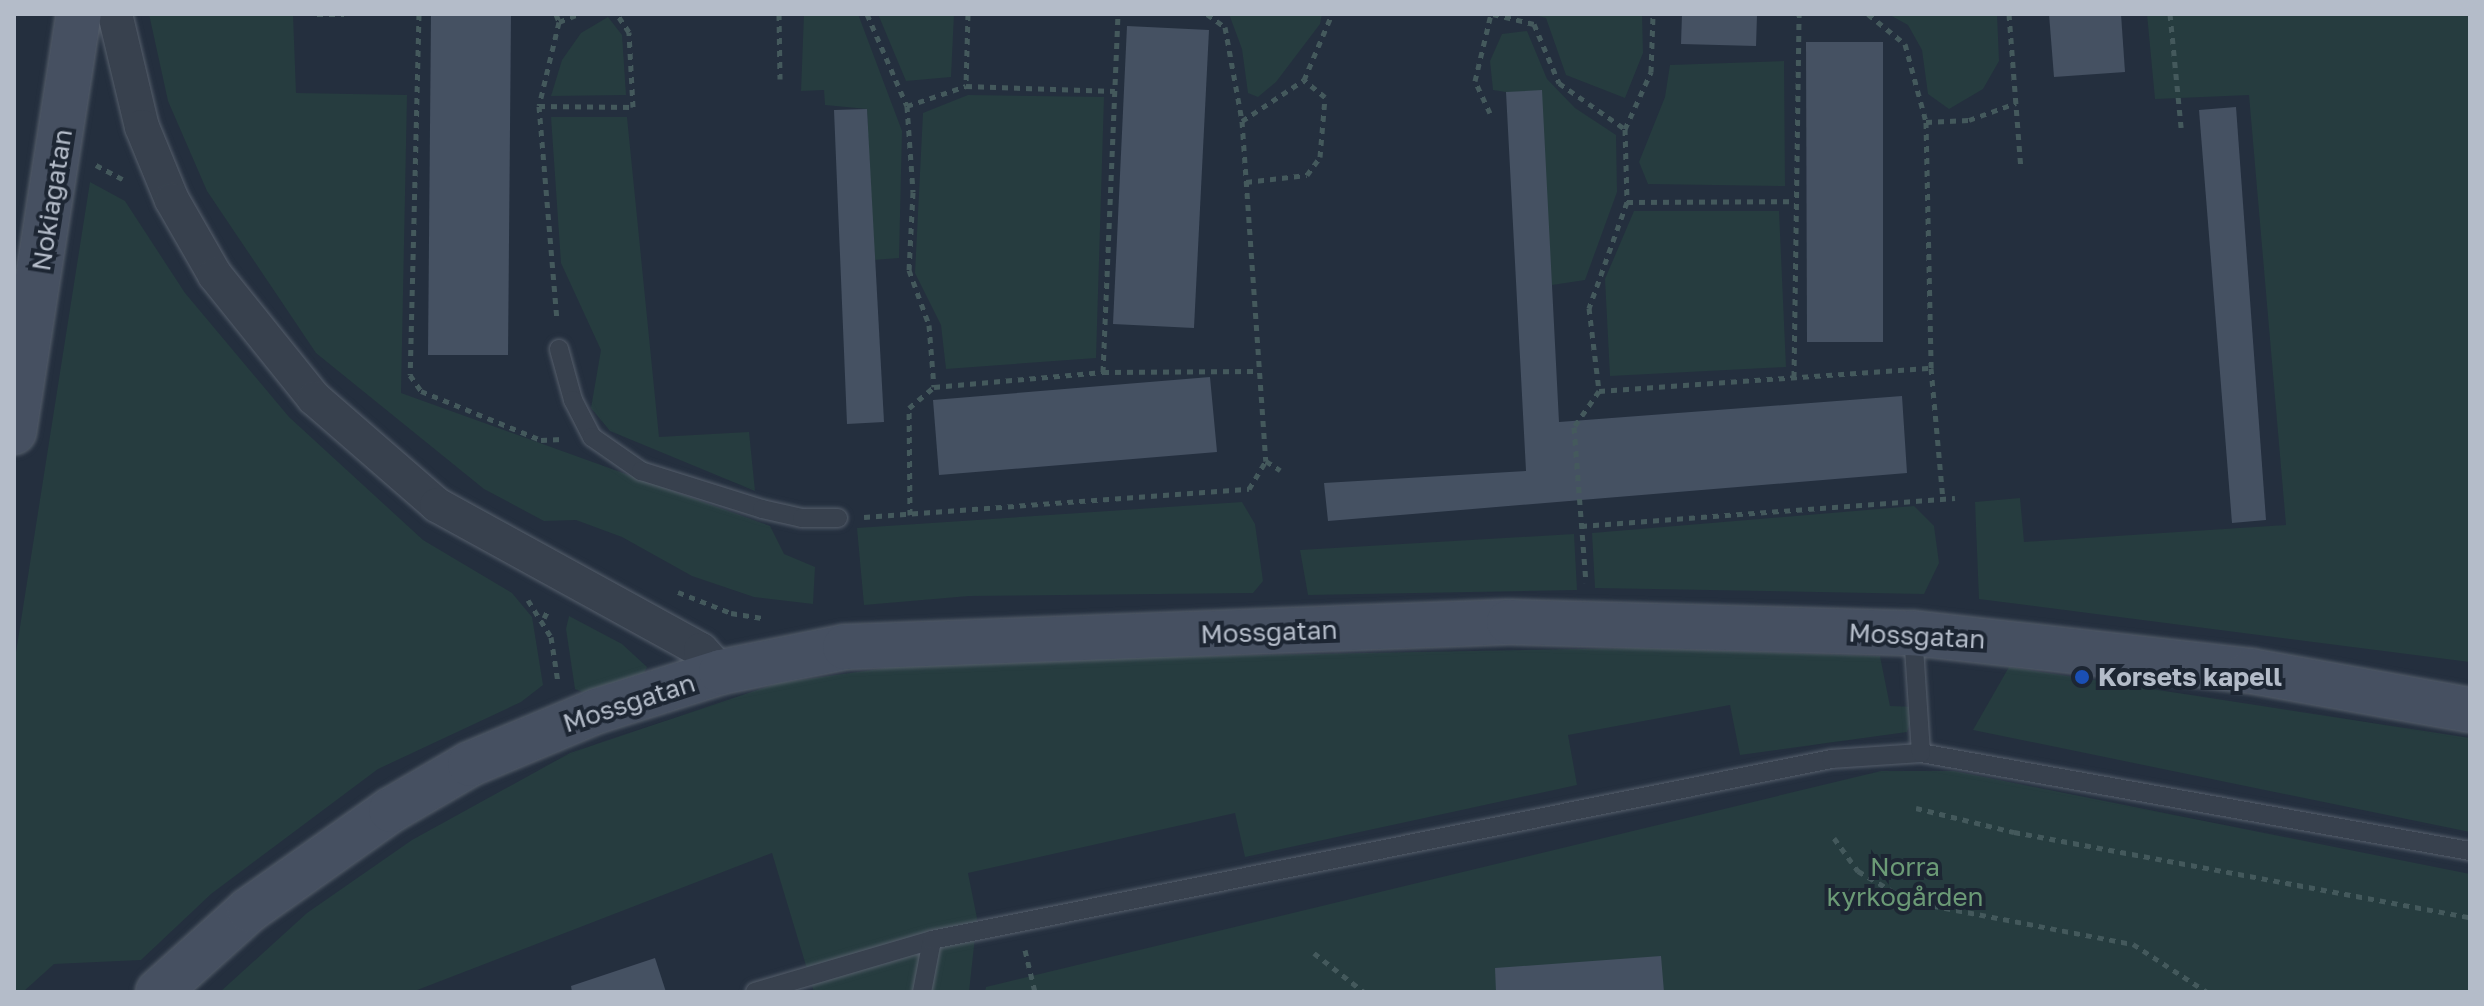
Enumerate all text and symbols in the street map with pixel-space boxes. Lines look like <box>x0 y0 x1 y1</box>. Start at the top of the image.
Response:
street label: Nokiagatan <box>25 127 79 273</box>
street label: Mossgatan <box>1200 614 1338 650</box>
street label: Mossgatan <box>1848 617 1986 655</box>
place label: Korsets kapell <box>2098 661 2282 693</box>
street label: Mossgatan <box>559 667 699 739</box>
marker: Korsets kapell <box>2073 668 2091 686</box>
park label: Norra kyrkogården <box>1826 851 1984 912</box>

